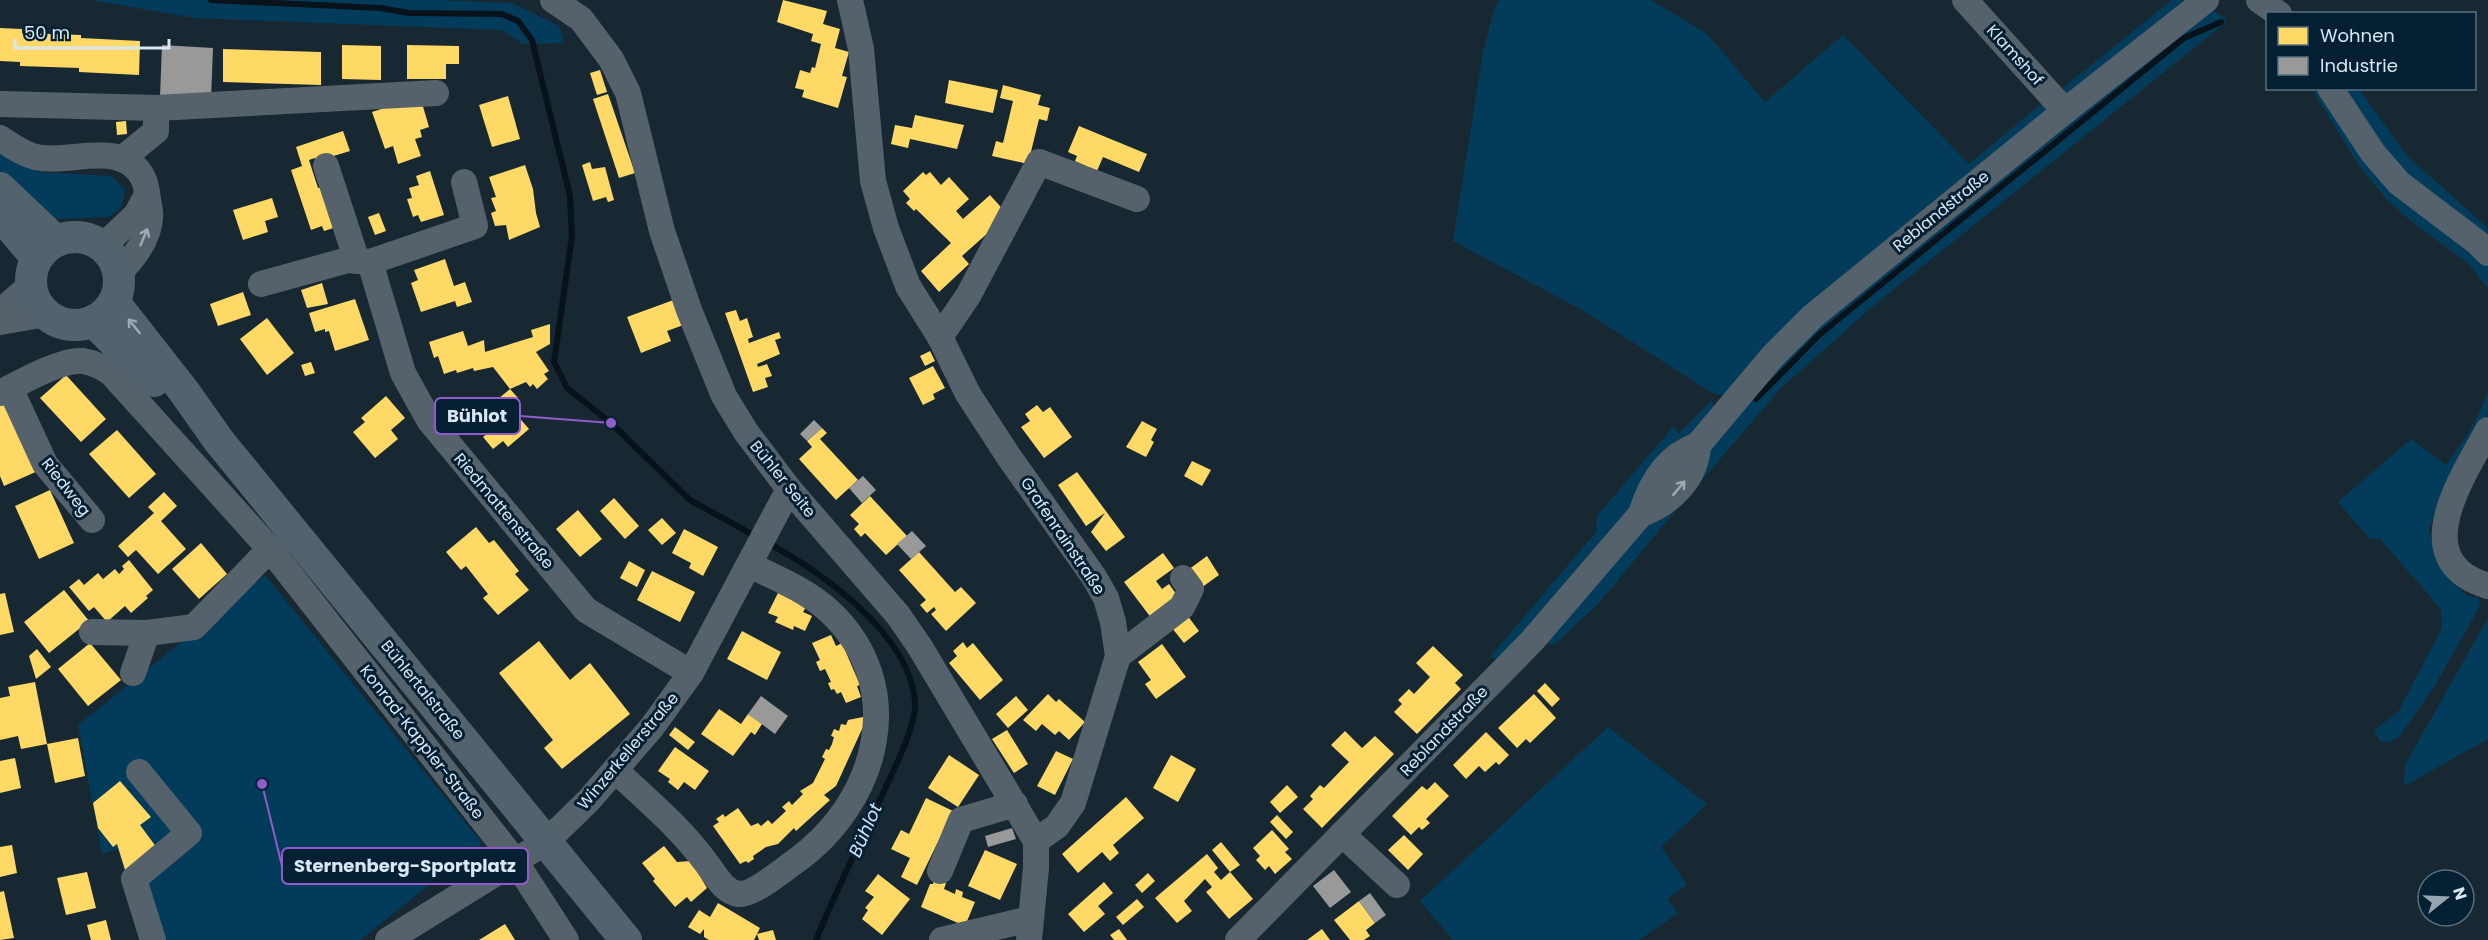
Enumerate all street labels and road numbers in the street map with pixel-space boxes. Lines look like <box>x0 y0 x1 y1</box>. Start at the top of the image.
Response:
street label: Klamshof <box>1981 19 2049 91</box>
street label: Reblandstraße <box>1888 165 1994 257</box>
street label: Bühler Seite <box>745 435 821 523</box>
street label: Riedmattenstraße <box>448 448 560 574</box>
street label: Riedweg <box>36 453 96 521</box>
street label: Grafenrainstraße <box>1015 473 1111 599</box>
street label: Bühlertalstraße <box>376 635 471 745</box>
street label: Konrad-Kappler-Straße <box>354 660 490 824</box>
street label: Reblandstraße <box>1395 681 1493 781</box>
street label: Winzerkellerstraße <box>572 687 684 815</box>

